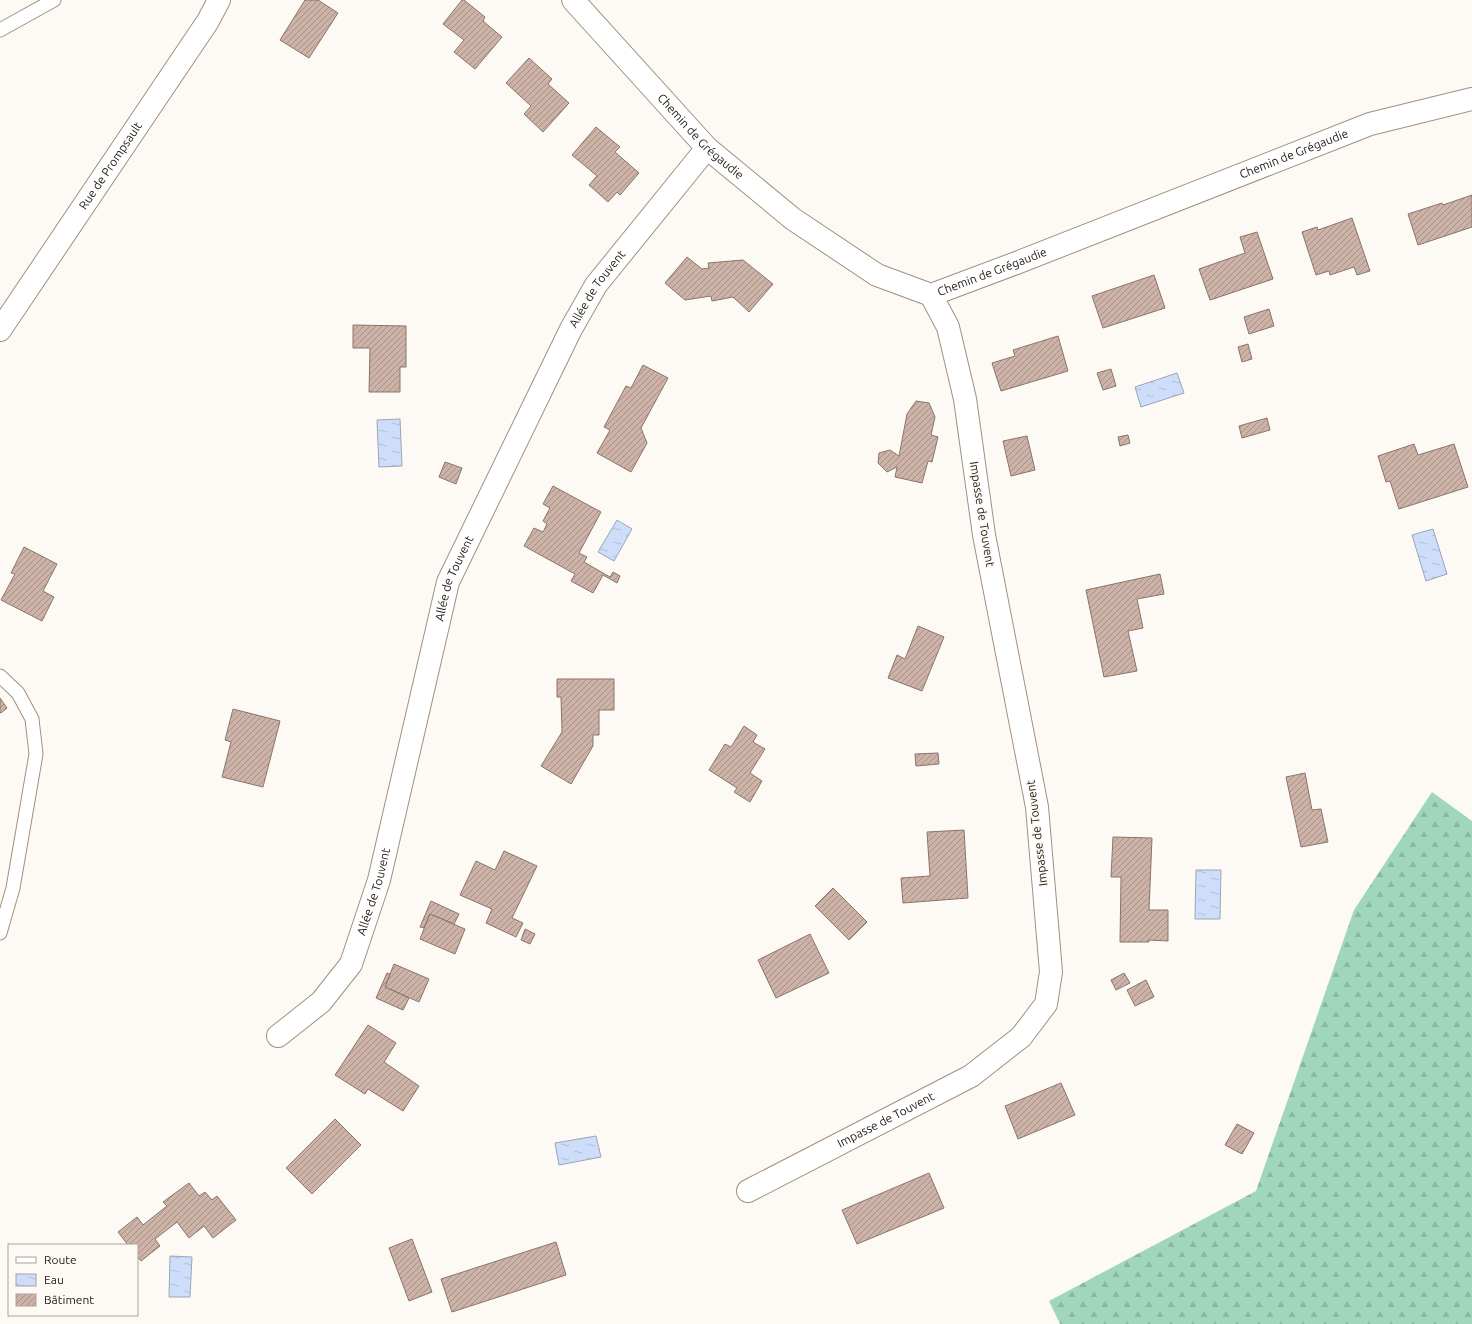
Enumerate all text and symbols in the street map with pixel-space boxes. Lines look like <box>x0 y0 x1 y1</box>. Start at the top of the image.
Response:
street label: Chemin de Grégaudie <box>655 91 746 181</box>
street label: Rue de Prompsault <box>76 119 144 212</box>
street label: Chemin de Grégaudie <box>1237 126 1350 181</box>
street label: Chemin de Grégaudie <box>935 245 1048 298</box>
street label: Allée de Touvent <box>566 247 628 330</box>
street label: Impasse de Touvent <box>968 460 997 568</box>
street label: Allée de Touvent <box>432 533 476 622</box>
street label: Impasse de Touvent <box>1024 779 1049 887</box>
street label: Allée de Touvent <box>354 846 392 937</box>
street label: Impasse de Touvent <box>835 1089 936 1150</box>
legend <box>8 1244 138 1316</box>
text: Route <box>44 1253 77 1266</box>
text: Eau <box>44 1273 64 1286</box>
text: Bâtiment <box>44 1293 94 1306</box>

